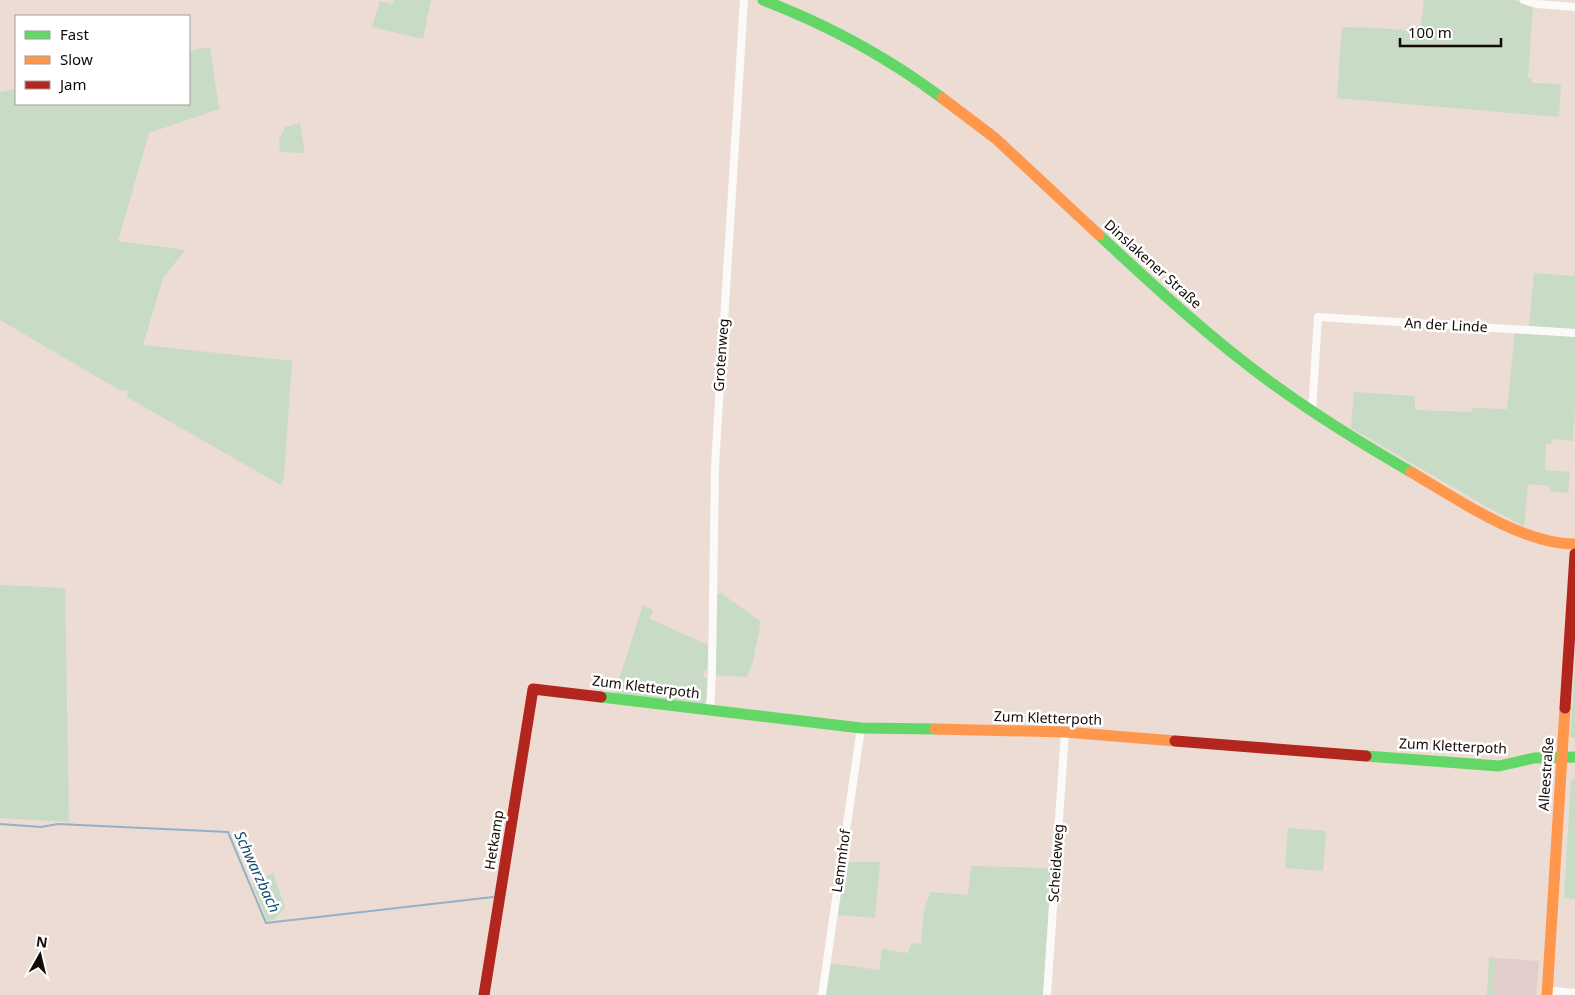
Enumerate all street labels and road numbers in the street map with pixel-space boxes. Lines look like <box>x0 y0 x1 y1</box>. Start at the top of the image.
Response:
street label: Dinslakener Straße <box>1101 215 1206 313</box>
street label: An der Linde <box>1404 313 1488 336</box>
street label: Grotenweg <box>708 318 733 392</box>
street label: Zum Kletterpoth <box>591 670 701 703</box>
street label: Zum Kletterpoth <box>994 706 1102 729</box>
street label: Zum Kletterpoth <box>1399 733 1508 758</box>
street label: Alleestraße <box>1533 736 1558 811</box>
street label: Hetkamp <box>479 809 508 871</box>
street label: Scheideweg <box>1043 823 1068 903</box>
street label: Lemmhof <box>827 827 854 894</box>

